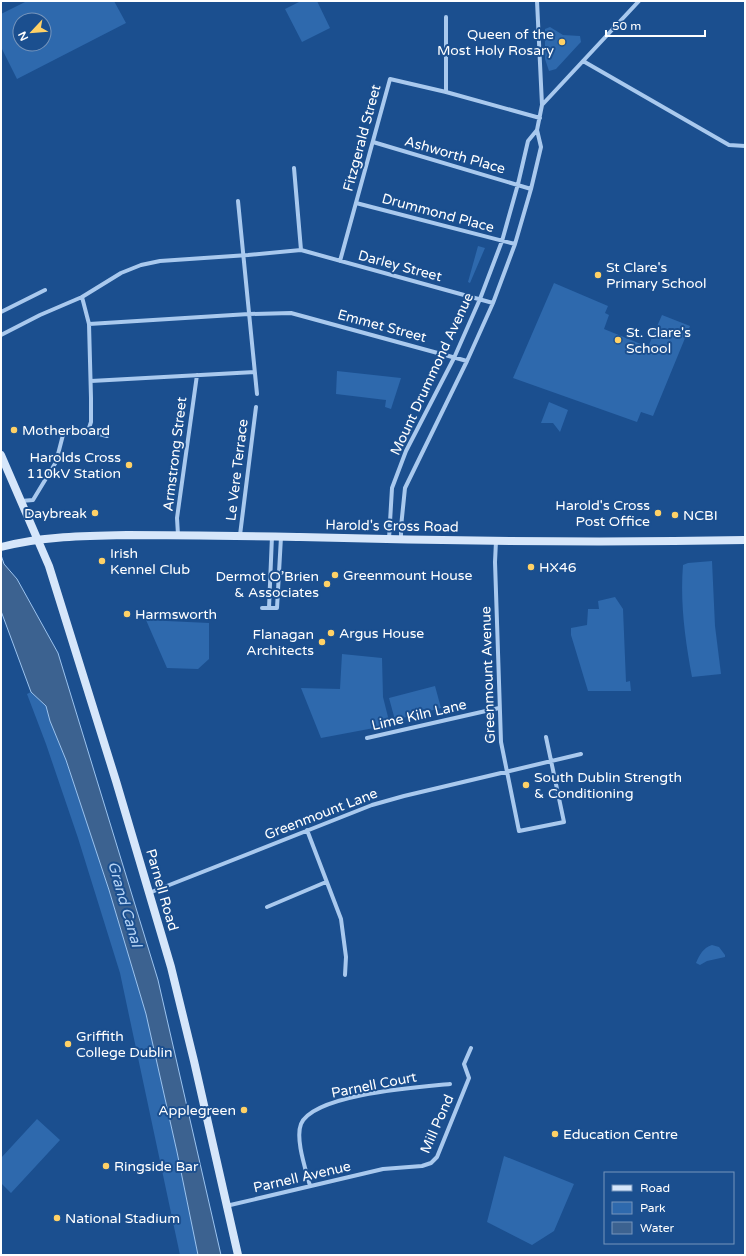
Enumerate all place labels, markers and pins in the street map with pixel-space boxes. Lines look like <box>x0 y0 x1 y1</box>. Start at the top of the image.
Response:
place label: Queen of the Most Holy Rosary <box>437 26 554 59</box>
marker: Queen of the Most Holy Rosary <box>557 37 567 47</box>
place label: St Clare's Primary School <box>606 259 707 292</box>
marker: St Clare's Primary School <box>593 270 603 280</box>
place label: St. Clare's School <box>626 324 691 357</box>
marker: St. Clare's School <box>613 335 623 345</box>
place label: Motherboard <box>22 422 110 439</box>
marker: Motherboard <box>9 425 19 435</box>
place label: Harolds Cross 110kV Station <box>26 449 121 482</box>
marker: Harolds Cross 110kV Station <box>124 460 134 470</box>
place label: Harold's Cross Post Office <box>555 497 650 530</box>
place label: Daybreak <box>24 505 87 522</box>
place label: NCBI <box>683 507 718 524</box>
marker: Daybreak <box>90 508 100 518</box>
marker: Harold's Cross Post Office <box>653 508 663 518</box>
marker: NCBI <box>670 510 680 520</box>
place label: Irish Kennel Club <box>110 545 190 578</box>
marker: Irish Kennel Club <box>97 556 107 566</box>
place label: HX46 <box>539 559 577 576</box>
marker: HX46 <box>526 562 536 572</box>
place label: Greenmount House <box>343 567 472 584</box>
place label: Dermot O’Brien & Associates <box>216 568 319 601</box>
marker: Greenmount House <box>330 570 340 580</box>
marker: Dermot O’Brien & Associates <box>322 579 332 589</box>
place label: Harmsworth <box>135 606 217 623</box>
marker: Harmsworth <box>122 609 132 619</box>
place label: Argus House <box>339 625 424 642</box>
place label: Flanagan Architects <box>246 626 314 659</box>
marker: Argus House <box>326 628 336 638</box>
marker: Flanagan Architects <box>317 637 327 647</box>
place label: South Dublin Strength & Conditioning <box>534 769 682 802</box>
marker: South Dublin Strength & Conditioning <box>521 780 531 790</box>
place label: Griffith College Dublin <box>76 1028 173 1061</box>
marker: Griffith College Dublin <box>63 1039 73 1049</box>
place label: Applegreen <box>158 1102 236 1119</box>
marker: Applegreen <box>239 1105 249 1115</box>
place label: Education Centre <box>563 1126 678 1143</box>
marker: Education Centre <box>550 1129 560 1139</box>
place label: Ringside Bar <box>114 1158 199 1175</box>
marker: Ringside Bar <box>101 1161 111 1171</box>
place label: National Stadium <box>65 1210 180 1227</box>
marker: National Stadium <box>52 1213 62 1223</box>

